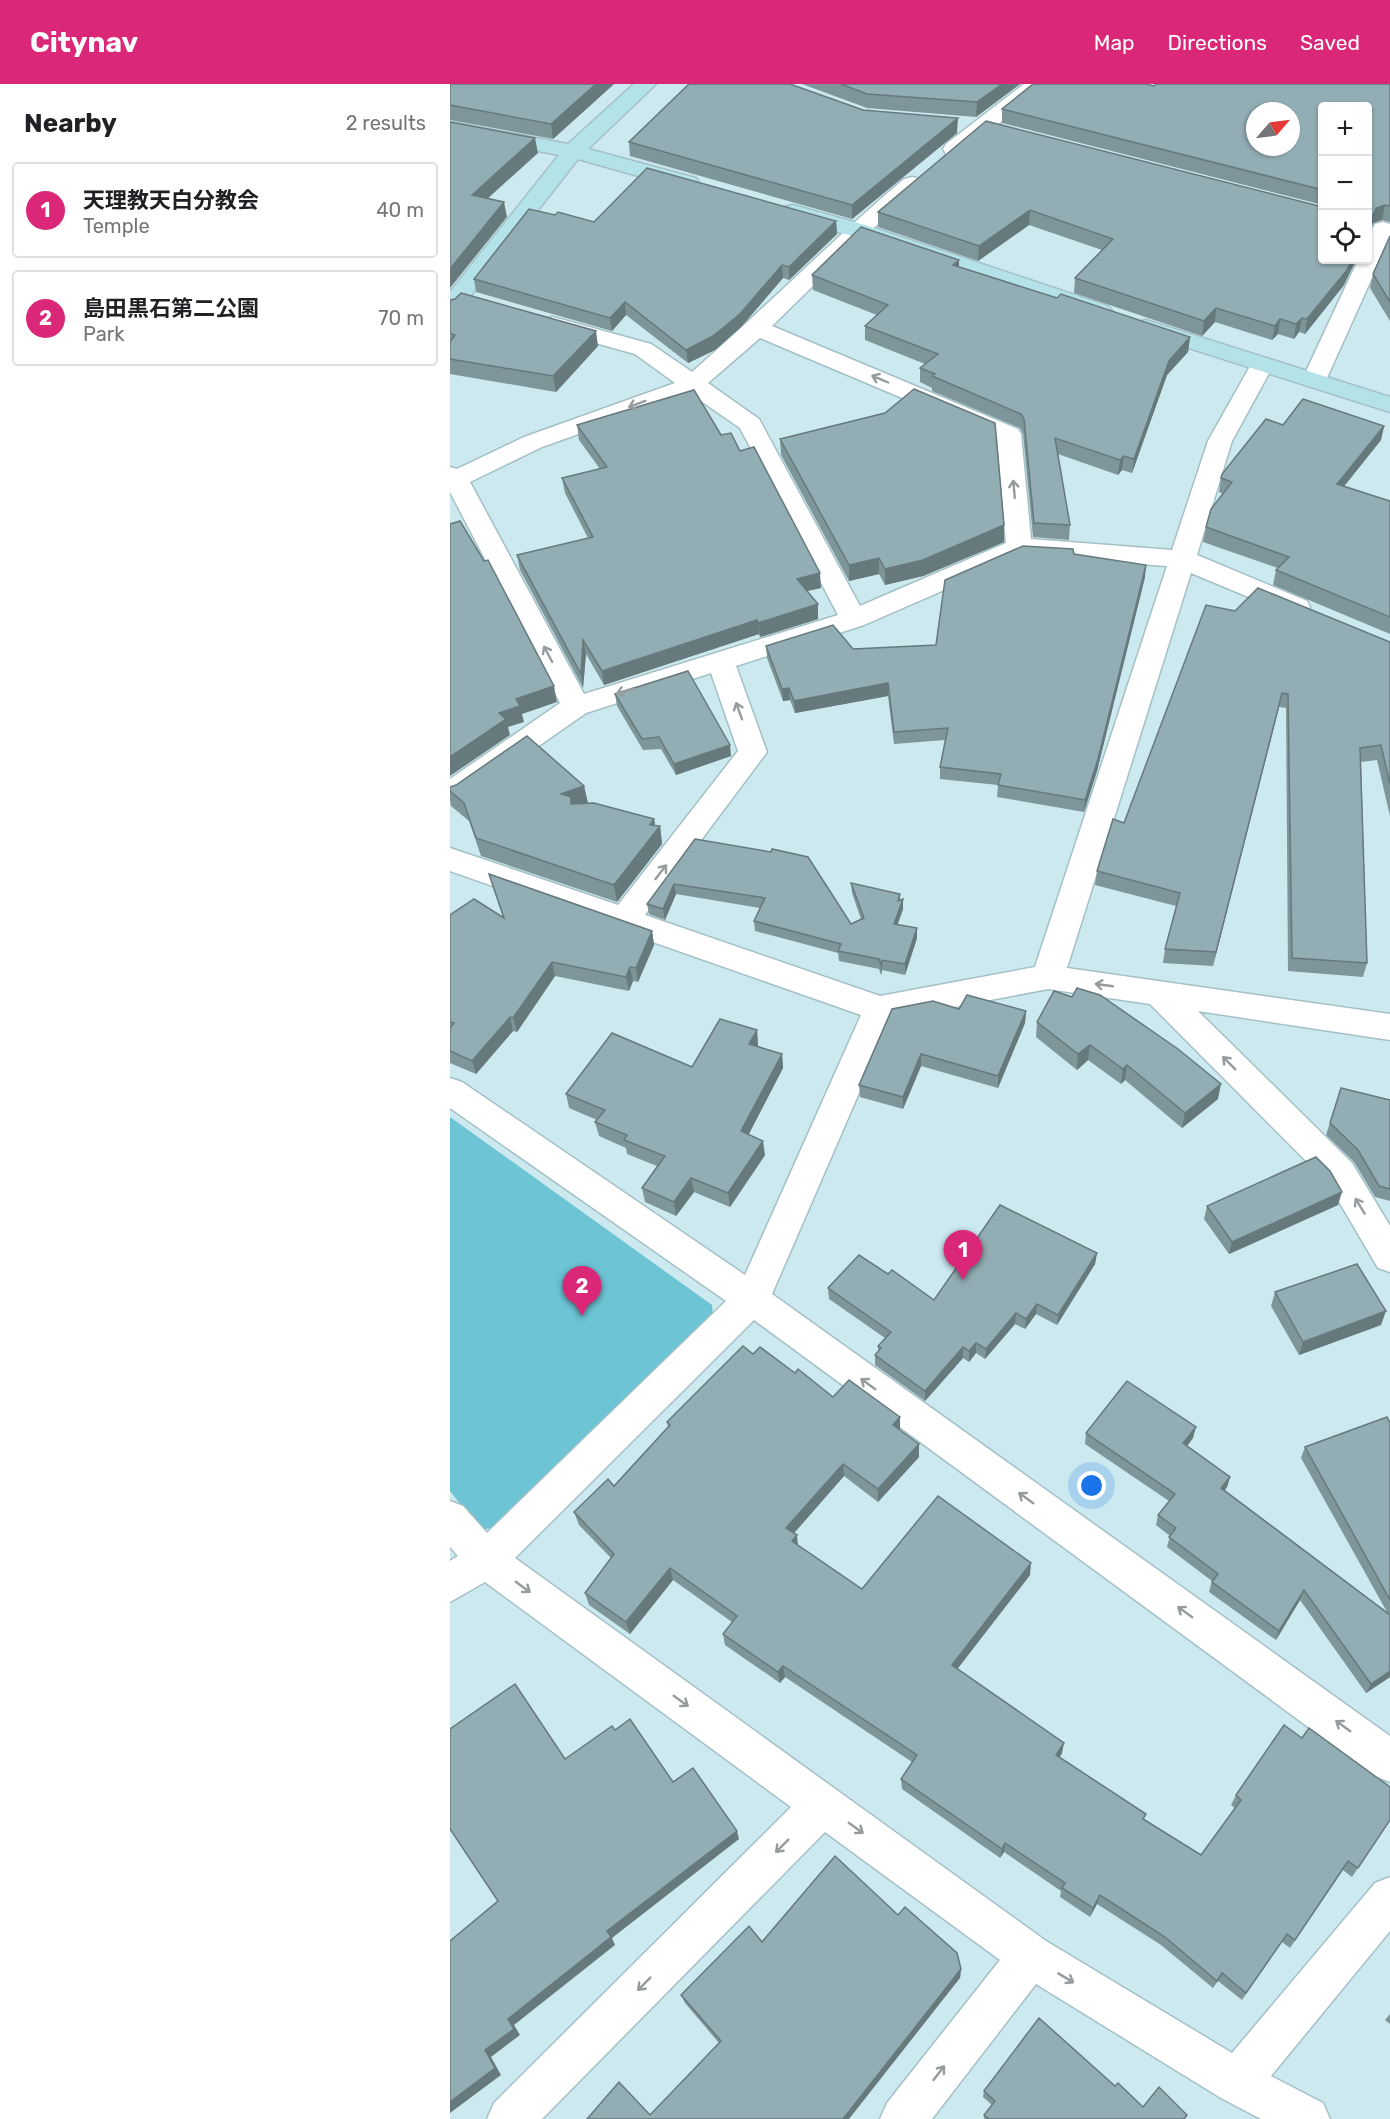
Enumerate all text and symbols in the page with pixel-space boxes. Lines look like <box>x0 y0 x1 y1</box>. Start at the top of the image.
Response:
text: Citynav <box>30 26 138 59</box>
text: Map <box>1094 30 1135 55</box>
text: Directions <box>1168 30 1267 55</box>
text: Saved <box>1300 30 1360 55</box>
north arrow <box>1246 102 1300 156</box>
map controls <box>1318 102 1372 264</box>
button: + <box>1318 102 1372 156</box>
text: Nearby <box>24 108 117 139</box>
text: 2 results <box>346 111 426 135</box>
button: − <box>1318 156 1372 210</box>
text: 天理教天白分教会 <box>83 187 259 214</box>
text: 1 <box>41 198 50 222</box>
text: 40 m <box>376 198 424 222</box>
button: locate <box>1318 210 1372 264</box>
text: Temple <box>83 214 150 238</box>
text: 島田黒石第二公園 <box>83 295 259 322</box>
text: 2 <box>39 306 52 330</box>
text: 70 m <box>378 306 424 330</box>
text: Park <box>83 322 125 346</box>
one-way arrow <box>872 373 890 385</box>
one-way arrow <box>628 400 647 411</box>
one-way arrow <box>1008 479 1019 499</box>
one-way arrow <box>542 645 553 663</box>
one-way arrow <box>616 686 635 697</box>
one-way arrow <box>732 702 743 721</box>
one-way arrow <box>654 864 667 880</box>
one-way arrow <box>1094 980 1114 991</box>
one-way arrow <box>1222 1056 1237 1070</box>
one-way arrow <box>1354 1198 1366 1215</box>
pin: 1 <box>944 1230 982 1280</box>
pin: 2 <box>562 1266 602 1316</box>
one-way arrow <box>861 1378 877 1390</box>
your location <box>1077 1471 1106 1500</box>
one-way arrow <box>1019 1492 1035 1504</box>
one-way arrow <box>515 1581 531 1593</box>
one-way arrow <box>1177 1606 1193 1618</box>
one-way arrow <box>672 1695 688 1707</box>
one-way arrow <box>1335 1720 1351 1732</box>
one-way arrow <box>847 1822 863 1834</box>
one-way arrow <box>775 1838 789 1853</box>
one-way arrow <box>1057 1972 1074 1984</box>
one-way arrow <box>637 1977 652 1992</box>
one-way arrow <box>933 2065 946 2081</box>

